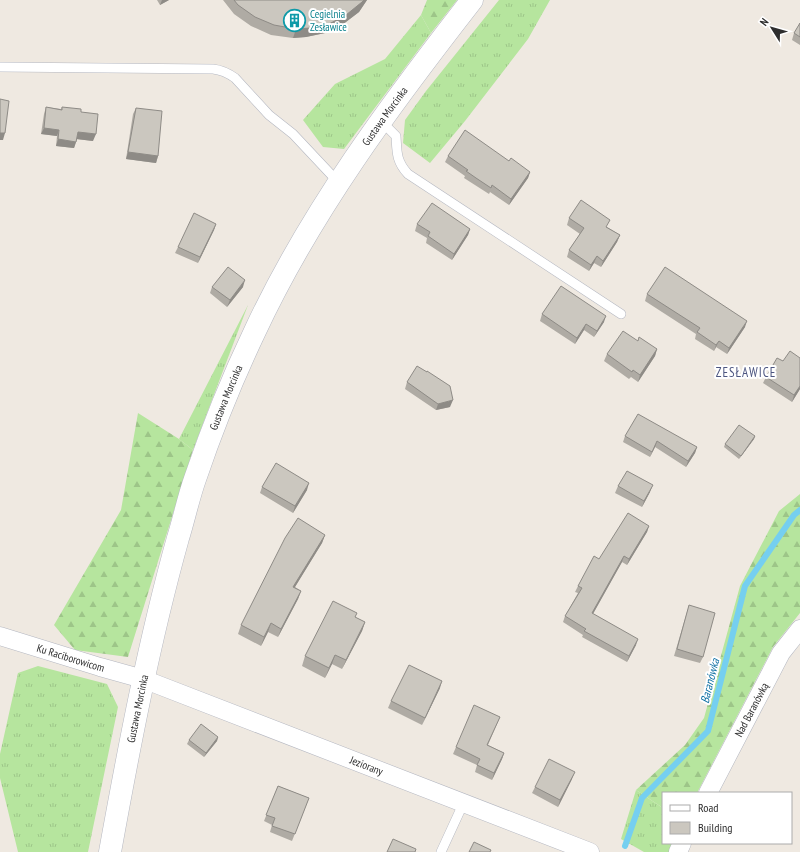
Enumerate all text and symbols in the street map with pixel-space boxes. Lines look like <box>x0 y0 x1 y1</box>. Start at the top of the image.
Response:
building icon: Cegielnia Zesławice <box>282 7 308 33</box>
place label: Cegielnia Zesławice <box>310 7 347 34</box>
north arrow <box>752 8 792 48</box>
text: N <box>757 15 771 29</box>
street label: Gustawa Morcinka <box>359 84 411 148</box>
street label: Gustawa Morcinka <box>206 363 246 432</box>
district label: ZESŁAWICE <box>716 364 776 381</box>
street label: Ku Raciborowicom <box>35 641 106 675</box>
water label: Baranówka <box>697 656 723 705</box>
street label: Gustawa Morcinka <box>124 673 151 744</box>
street label: Nad Baranówką <box>732 680 772 739</box>
street label: Jeziorany <box>347 752 386 779</box>
legend <box>662 792 792 844</box>
text: Road <box>698 800 718 815</box>
text: Building <box>698 820 733 835</box>

